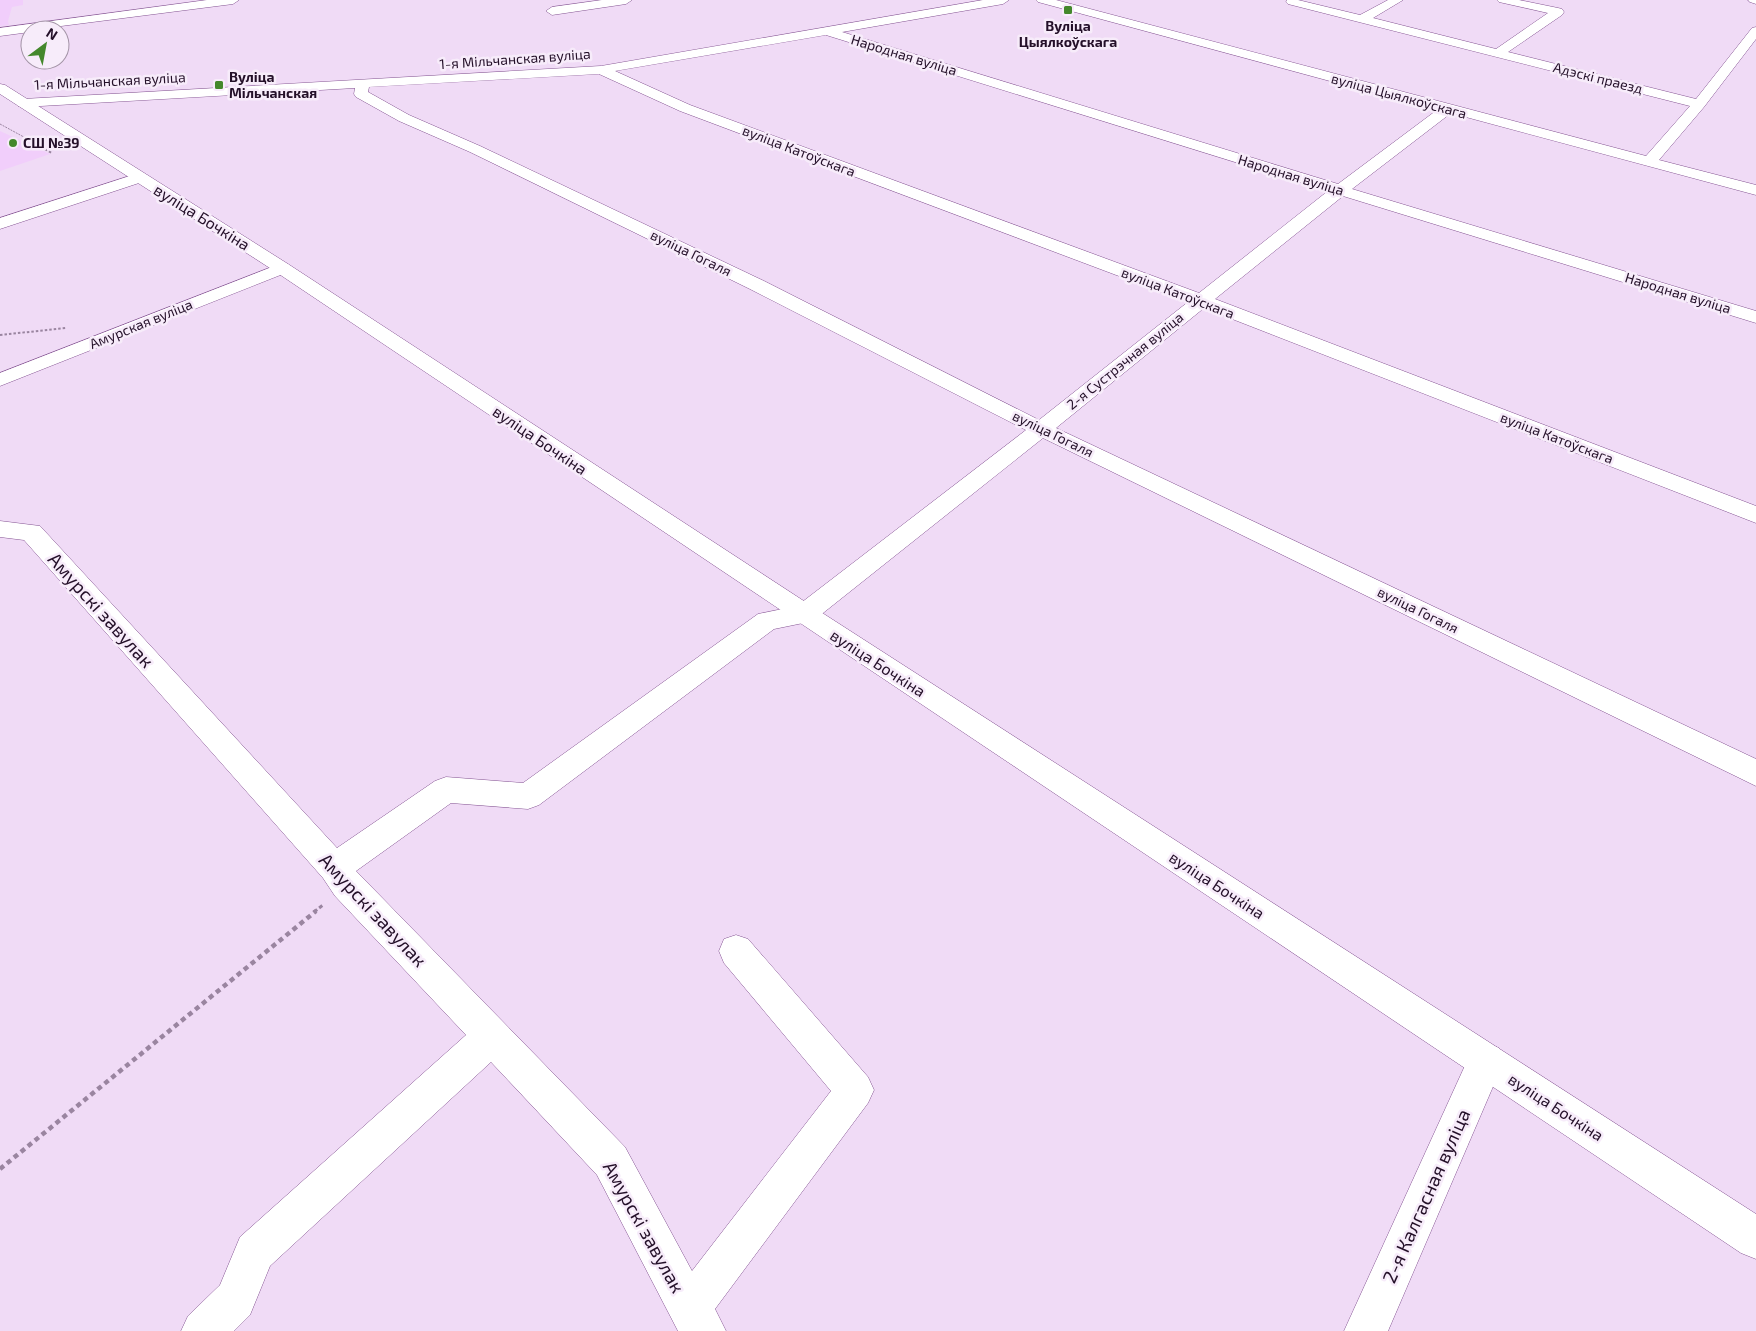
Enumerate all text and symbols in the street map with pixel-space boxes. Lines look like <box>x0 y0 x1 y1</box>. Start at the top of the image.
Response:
marker: Вуліца Цыялкоўскага <box>1062 4 1074 16</box>
place label: Вуліца Цыялкоўскага <box>1019 17 1117 50</box>
north arrow <box>20 20 70 70</box>
text: N <box>43 24 61 43</box>
street label: Народная вуліца <box>849 30 959 79</box>
street label: 1-я Мільчанская вуліца <box>439 45 591 72</box>
street label: Адэскі праезд <box>1552 58 1645 97</box>
street label: 1-я Мільчанская вуліца <box>34 68 186 93</box>
place label: Вуліца Мільчанская <box>229 68 317 101</box>
street label: вуліца Цыялкоўскага <box>1330 69 1469 122</box>
marker: Вуліца Мільчанская <box>213 79 225 91</box>
street label: вуліца Катоўскага <box>740 121 858 180</box>
place label: СШ №39 <box>23 134 80 151</box>
marker: СШ №39 <box>7 137 19 149</box>
street label: Народная вуліца <box>1236 150 1346 199</box>
street label: вуліца Бочкіна <box>150 179 254 255</box>
street label: вуліца Гогаля <box>648 226 734 279</box>
street label: вуліца Катоўскага <box>1119 263 1237 322</box>
street label: Народная вуліца <box>1623 268 1733 317</box>
street label: Амурская вуліца <box>87 295 195 352</box>
street label: 2-я Сустрэчная вуліца <box>1063 308 1186 413</box>
street label: вуліца Бочкіна <box>489 401 591 479</box>
street label: вуліца Гогаля <box>1010 407 1096 460</box>
street label: вуліца Катоўскага <box>1498 408 1616 467</box>
street label: Амурскі завулак <box>43 547 159 673</box>
street label: вуліца Гогаля <box>1375 583 1461 636</box>
street label: вуліца Бочкіна <box>827 625 929 701</box>
street label: вуліца Бочкіна <box>1166 847 1268 923</box>
street label: Амурскі завулак <box>314 848 432 972</box>
street label: вуліца Бочкіна <box>1505 1069 1607 1145</box>
street label: 2-я Калгасная вуліца <box>1377 1105 1475 1287</box>
street label: Амурскі завулак <box>598 1157 690 1297</box>

